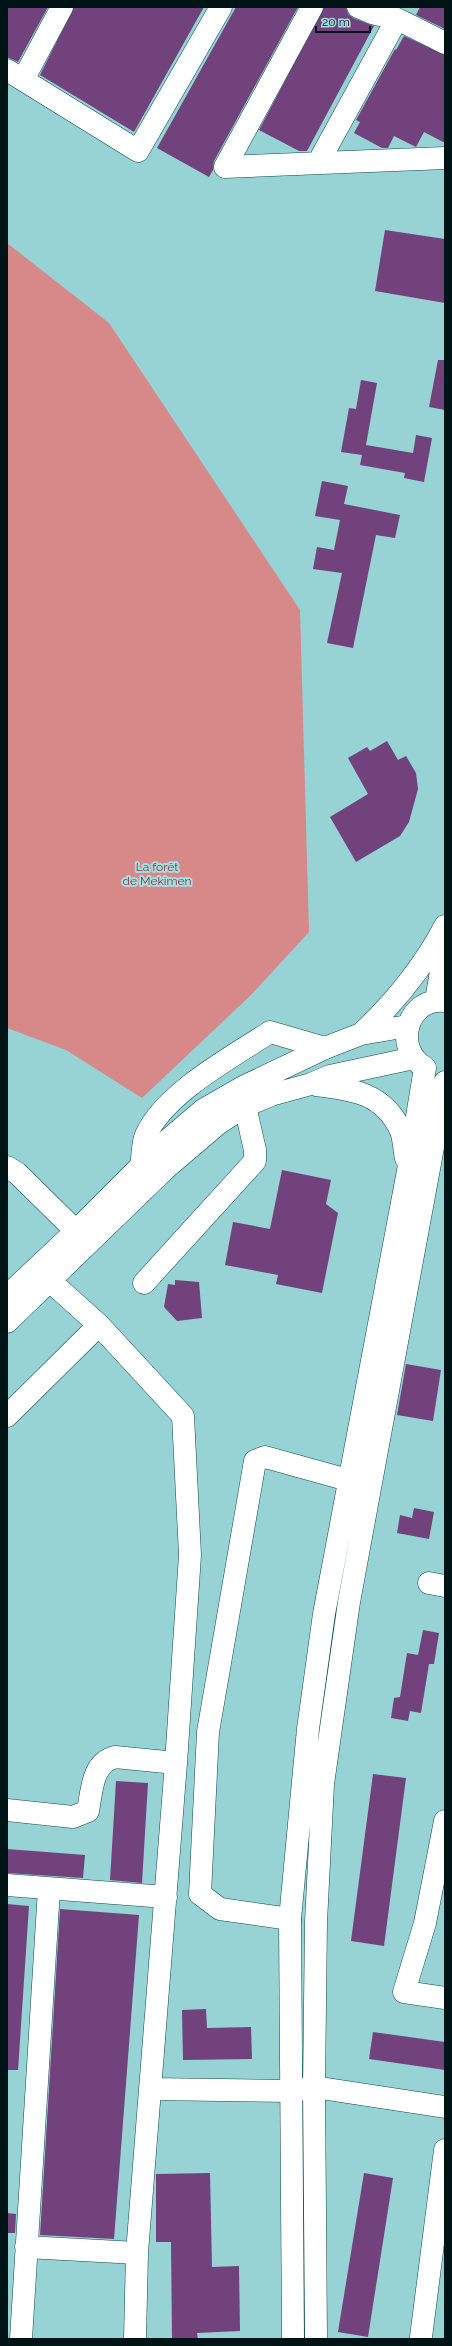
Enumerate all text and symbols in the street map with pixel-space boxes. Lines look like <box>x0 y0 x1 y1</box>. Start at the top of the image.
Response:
scale bar <box>316 8 370 34</box>
text: 20 m <box>322 15 350 29</box>
park label: La forêt de Mekimen <box>122 860 192 888</box>

